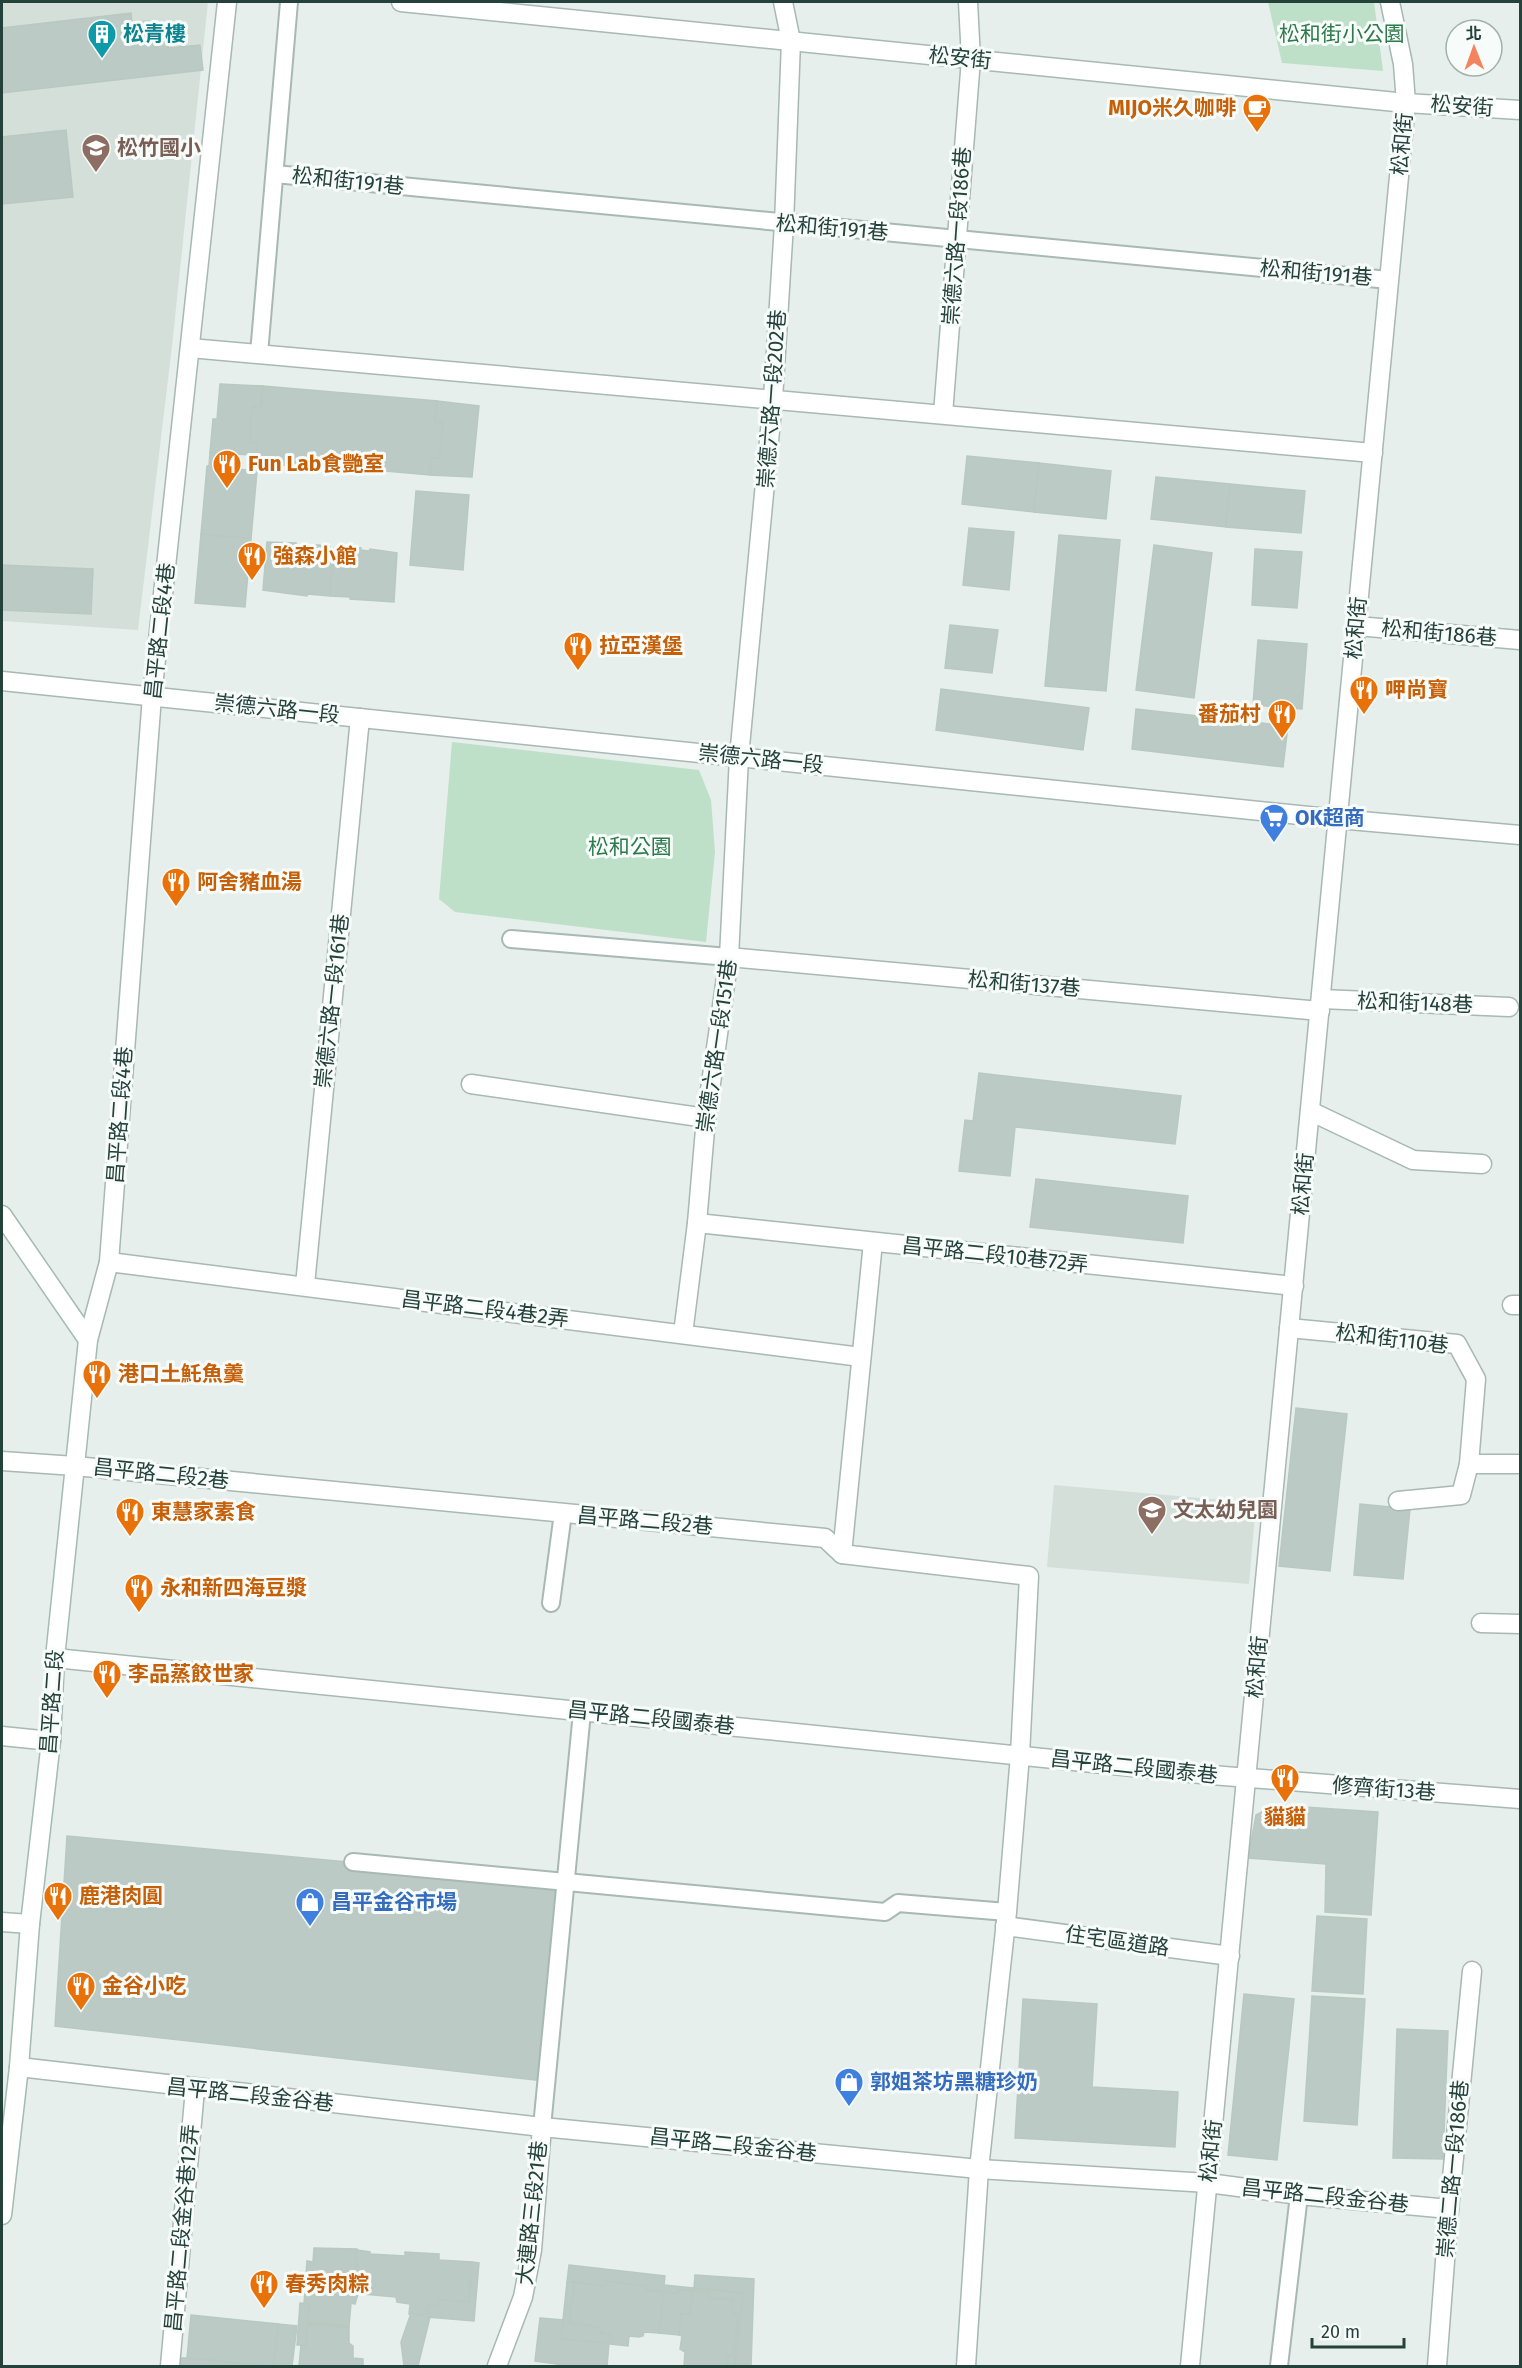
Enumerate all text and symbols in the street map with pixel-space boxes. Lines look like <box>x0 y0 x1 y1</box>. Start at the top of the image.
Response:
building icon: 松青樓 <box>86 18 118 60</box>
north arrow <box>1444 18 1504 78</box>
place label: 松青樓 <box>123 21 186 47</box>
park label: 松和街小公園 <box>1279 21 1405 47</box>
text: 北 <box>1466 24 1482 43</box>
street label: 松安街 <box>927 42 993 74</box>
street label: 松安街 <box>1430 91 1494 121</box>
cafe icon: MIJO米久咖啡 <box>1241 92 1273 134</box>
place label: MIJO米久咖啡 <box>1108 95 1236 121</box>
street label: 松和街 <box>1386 111 1418 177</box>
school or university icon: 松竹國小 <box>80 132 112 174</box>
place label: 松竹國小 <box>117 135 201 161</box>
street label: 崇德六路一段186巷 <box>938 146 976 326</box>
street label: 松和街191巷 <box>291 162 405 200</box>
street label: 松和街191巷 <box>775 210 889 246</box>
street label: 松和街191巷 <box>1259 255 1373 291</box>
street label: 崇德六路一段202巷 <box>753 309 791 489</box>
restaurant icon: Fun Lab食艷室 <box>211 448 243 490</box>
place label: Fun Lab食艷室 <box>248 451 384 477</box>
restaurant icon: 強森小館 <box>236 540 268 582</box>
place label: 強森小館 <box>273 543 357 569</box>
street label: 昌平路二段4巷 <box>140 561 180 701</box>
street label: 松和街 <box>1340 595 1372 661</box>
street label: 松和街186巷 <box>1380 615 1498 651</box>
restaurant icon: 拉亞漢堡 <box>562 630 594 672</box>
place label: 拉亞漢堡 <box>599 633 683 659</box>
restaurant icon: 呷尚寶 <box>1348 674 1380 716</box>
place label: 呷尚寶 <box>1385 677 1448 703</box>
street label: 崇德六路一段 <box>213 689 341 729</box>
restaurant icon: 番茄村 <box>1266 698 1298 740</box>
place label: 番茄村 <box>1198 701 1261 727</box>
street label: 崇德六路一段 <box>697 739 825 779</box>
supermarket icon: OK超商 <box>1258 802 1290 844</box>
place label: OK超商 <box>1295 805 1365 831</box>
park label: 松和公園 <box>588 834 672 860</box>
restaurant icon: 阿舍豬血湯 <box>160 866 192 908</box>
place label: 阿舍豬血湯 <box>197 869 302 895</box>
street label: 崇德六路一段161巷 <box>310 912 354 1090</box>
street label: 崇德六路一段151巷 <box>692 958 742 1134</box>
street label: 松和街137巷 <box>967 966 1081 1002</box>
street label: 松和街148巷 <box>1357 988 1473 1018</box>
street label: 昌平路二段4巷 <box>102 1046 138 1184</box>
street label: 松和街 <box>1287 1151 1319 1217</box>
street label: 昌平路二段10巷72弄 <box>901 1232 1089 1278</box>
street label: 昌平路二段4巷2弄 <box>400 1286 570 1332</box>
street label: 松和街110巷 <box>1334 1319 1450 1359</box>
restaurant icon: 港口土魠魚羹 <box>81 1358 113 1400</box>
place label: 港口土魠魚羹 <box>118 1361 244 1387</box>
street label: 昌平路二段2巷 <box>92 1454 230 1494</box>
school or university icon: 文太幼兒園 <box>1136 1494 1168 1536</box>
restaurant icon: 東慧家素食 <box>114 1496 146 1538</box>
place label: 文太幼兒園 <box>1173 1497 1278 1523</box>
place label: 東慧家素食 <box>151 1499 256 1525</box>
street label: 昌平路二段2巷 <box>576 1502 714 1540</box>
restaurant icon: 永和新四海豆漿 <box>123 1572 155 1614</box>
place label: 永和新四海豆漿 <box>160 1575 307 1601</box>
street label: 松和街 <box>1241 1634 1273 1700</box>
street label: 昌平路二段 <box>35 1649 69 1755</box>
restaurant icon: 李品蒸餃世家 <box>91 1658 123 1700</box>
place label: 李品蒸餃世家 <box>128 1661 254 1687</box>
street label: 昌平路二段國泰巷 <box>566 1696 736 1740</box>
street label: 昌平路二段國泰巷 <box>1049 1745 1219 1789</box>
restaurant icon: 貓貓 <box>1269 1762 1301 1804</box>
street label: 修齊街13巷 <box>1331 1772 1437 1806</box>
place label: 貓貓 <box>1264 1804 1306 1830</box>
restaurant icon: 鹿港肉圓 <box>42 1880 74 1922</box>
place label: 鹿港肉圓 <box>79 1883 163 1909</box>
shop icon: 昌平金谷市場 <box>294 1886 326 1928</box>
place label: 昌平金谷市場 <box>331 1889 457 1915</box>
street label: 住宅區道路 <box>1063 1921 1171 1961</box>
restaurant icon: 金谷小吃 <box>65 1970 97 2012</box>
place label: 金谷小吃 <box>102 1973 186 1999</box>
shop icon: 郭姐茶坊黑糖珍奶 <box>833 2066 865 2108</box>
place label: 郭姐茶坊黑糖珍奶 <box>870 2069 1038 2095</box>
street label: 昌平路二段金谷巷 <box>165 2073 335 2117</box>
street label: 崇德二路一段186巷 <box>1432 2079 1474 2259</box>
street label: 松和街 <box>1195 2118 1227 2184</box>
street label: 昌平路二段金谷巷12弄 <box>160 2123 204 2333</box>
street label: 昌平路二段金谷巷 <box>648 2123 818 2167</box>
street label: 大連路三段21巷 <box>511 2140 553 2286</box>
street label: 昌平路二段金谷巷 <box>1240 2174 1410 2218</box>
restaurant icon: 春秀肉粽 <box>248 2268 280 2310</box>
place label: 春秀肉粽 <box>285 2271 369 2297</box>
scale bar <box>1312 2311 1404 2349</box>
text: 20 m <box>1321 2321 1360 2343</box>

